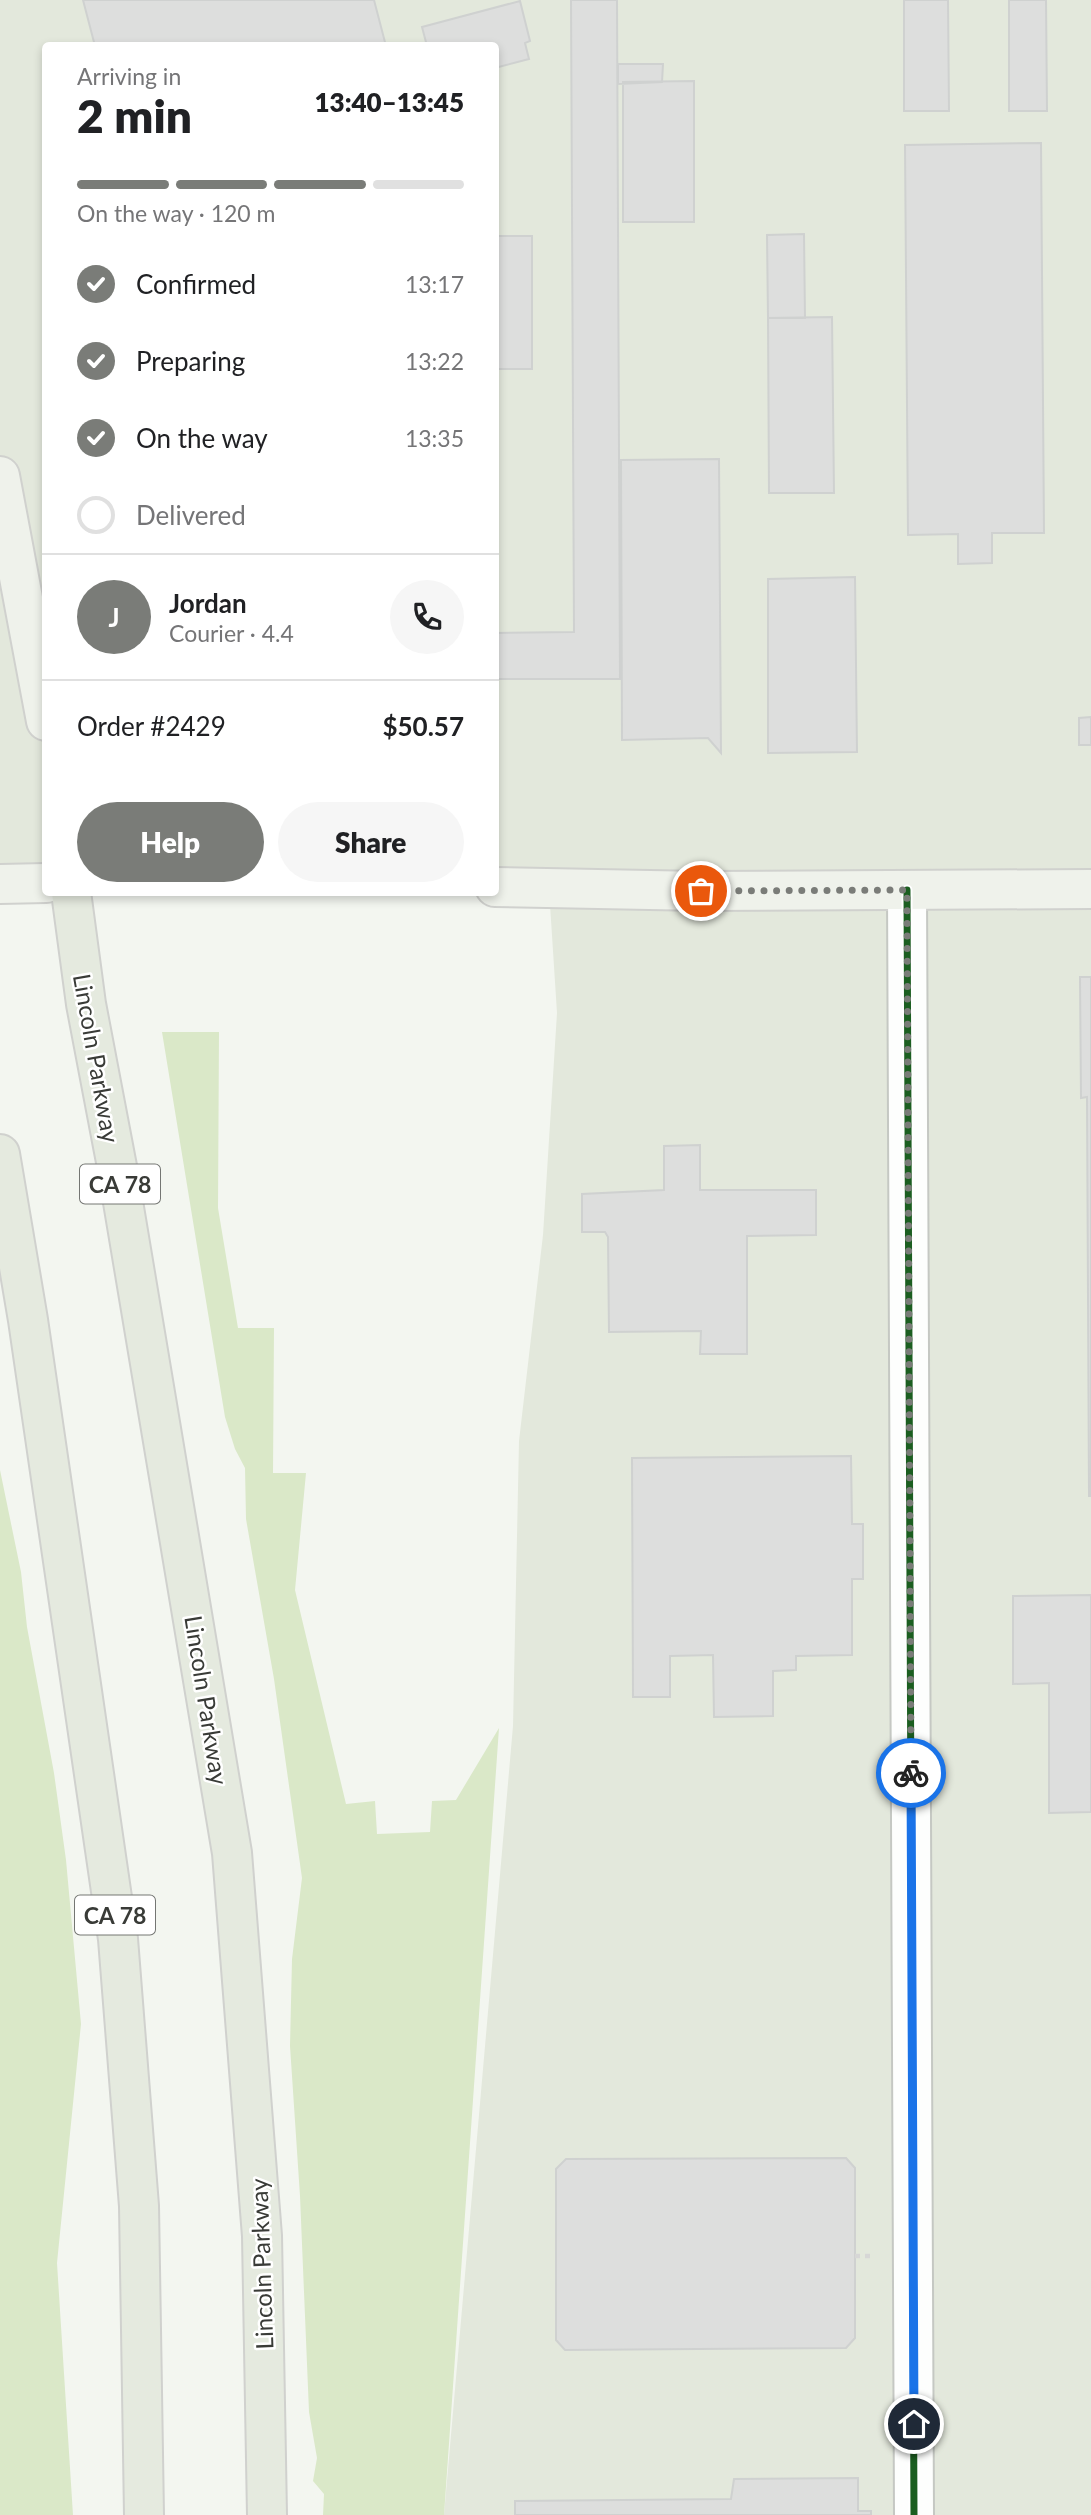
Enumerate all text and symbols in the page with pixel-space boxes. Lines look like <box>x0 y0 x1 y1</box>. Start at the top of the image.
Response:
text: Arriving in <box>77 62 181 90</box>
text: 13:40–13:45 <box>314 86 464 118</box>
text: 2 min <box>77 88 192 143</box>
text: On the way · 120 m <box>77 199 276 227</box>
icon: check <box>77 265 115 303</box>
text: Confirmed <box>136 268 256 300</box>
text: 13:17 <box>405 270 464 298</box>
icon: check <box>77 342 115 380</box>
text: Preparing <box>136 345 245 377</box>
text: 13:22 <box>405 347 464 375</box>
icon: check <box>77 419 115 457</box>
text: On the way <box>136 422 268 454</box>
text: 13:35 <box>405 424 464 452</box>
text: Delivered <box>136 499 246 531</box>
button: phone <box>390 580 464 654</box>
text: Jordan <box>169 587 247 619</box>
text: J <box>108 601 120 633</box>
text: Courier · 4.4 <box>169 619 294 647</box>
text: Order #2429 <box>77 710 226 742</box>
text: $50.57 <box>382 710 464 742</box>
button: Help <box>77 802 264 882</box>
button: Share <box>278 802 464 882</box>
pin <box>671 861 731 921</box>
icon: bag <box>682 872 720 910</box>
street label: Lincoln Parkway <box>68 971 126 1145</box>
road number: CA 78 <box>80 1164 160 1204</box>
street label: Lincoln Parkway <box>179 1613 235 1787</box>
courier <box>876 1738 946 1808</box>
icon: bike <box>892 1754 930 1792</box>
road number: CA 78 <box>75 1896 155 1934</box>
street label: Lincoln Parkway <box>244 2177 278 2350</box>
pin <box>884 2394 944 2454</box>
icon: home <box>895 2405 933 2443</box>

